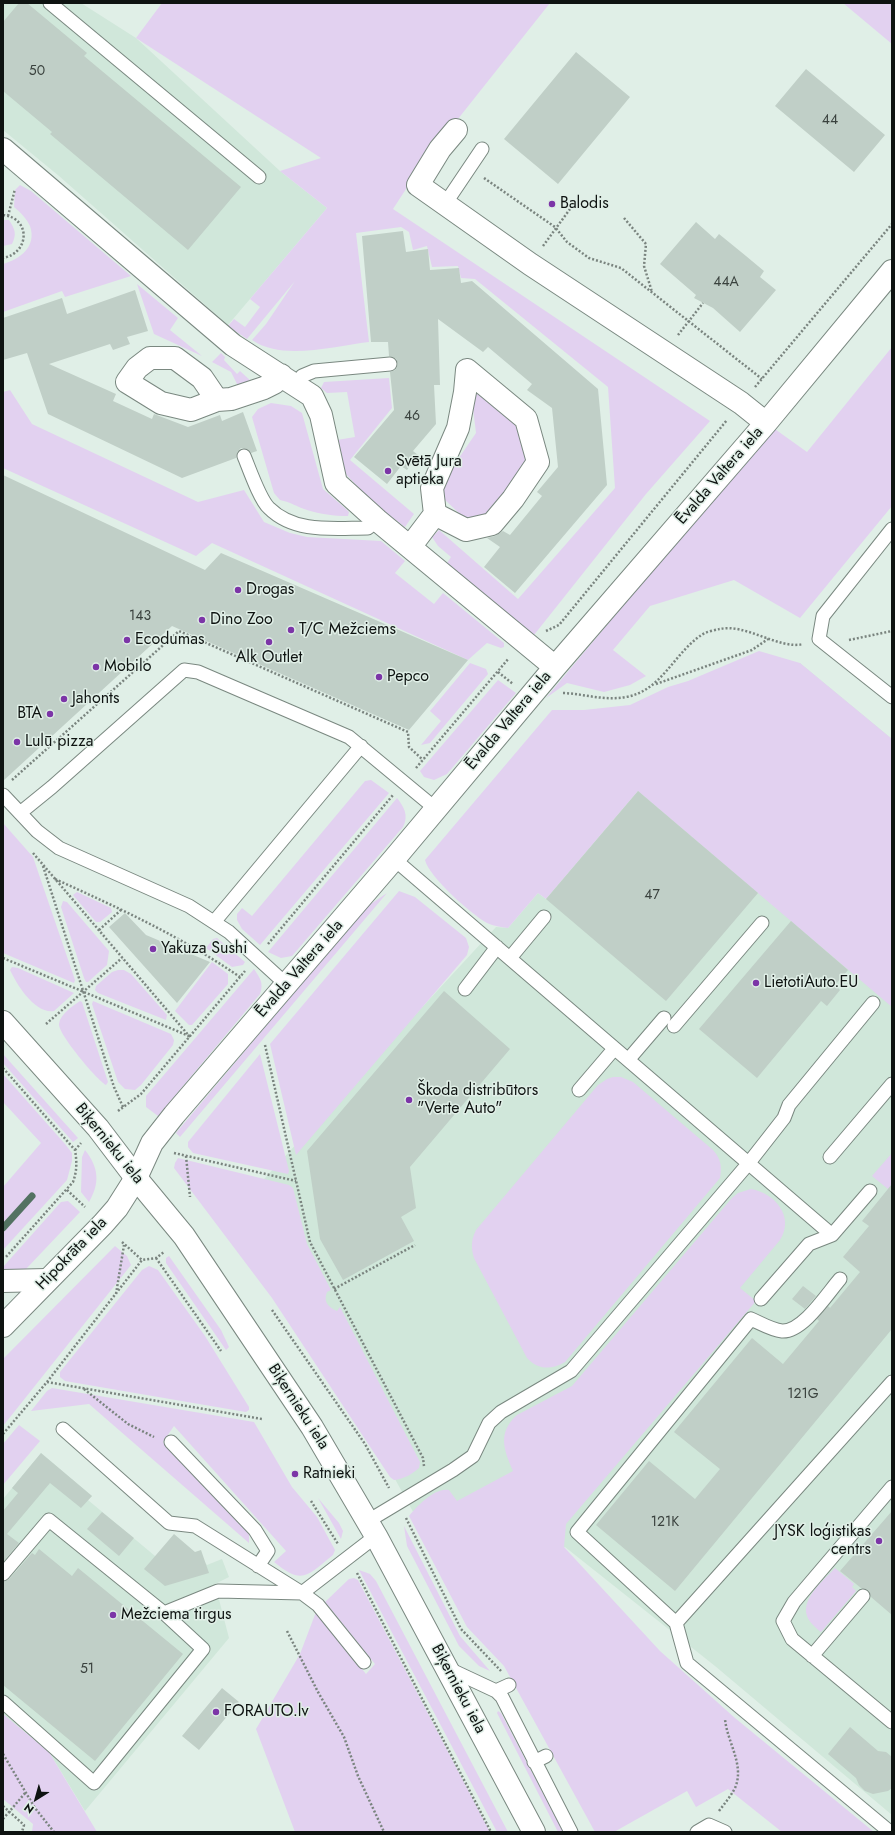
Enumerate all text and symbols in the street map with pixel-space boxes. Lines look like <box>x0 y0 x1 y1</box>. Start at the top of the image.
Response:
house number: 50 <box>29 64 45 80</box>
house number: 44 <box>822 113 838 129</box>
place label: Balodis <box>560 194 609 214</box>
marker: Balodis <box>547 199 557 209</box>
house number: 44A <box>713 275 739 291</box>
house number: 46 <box>404 409 420 425</box>
street label: Ēvalda Valtera iela <box>672 423 768 529</box>
place label: Svētā Jura aptieka <box>396 452 462 490</box>
marker: Svētā Jura aptieka <box>383 466 393 476</box>
place label: Drogas <box>246 580 294 600</box>
marker: Drogas <box>233 585 243 595</box>
house number: 143 <box>129 609 151 625</box>
place label: Dino Zoo <box>210 610 273 630</box>
marker: Dino Zoo <box>197 615 207 625</box>
place label: T/C Mežciems <box>299 620 396 640</box>
marker: T/C Mežciems <box>286 625 296 635</box>
place label: Ecodumas <box>135 630 204 650</box>
marker: Ecodumas <box>122 635 132 645</box>
marker: Alk Outlet <box>264 637 274 647</box>
place label: Alk Outlet <box>236 648 302 668</box>
place label: Mobilo <box>104 657 151 677</box>
marker: Mobilo <box>91 662 101 672</box>
place label: Pepco <box>387 667 429 687</box>
street label: Ēvalda Valtera iela <box>462 668 556 774</box>
marker: Pepco <box>374 672 384 682</box>
place label: Jahonts <box>72 689 119 709</box>
marker: Jahonts <box>59 694 69 704</box>
place label: BTA <box>17 704 42 724</box>
marker: BTA <box>45 709 55 719</box>
place label: Lulū pizza <box>25 732 93 752</box>
marker: Lulū pizza <box>12 737 22 747</box>
house number: 47 <box>644 888 660 904</box>
street label: Ēvalda Valtera iela <box>252 916 348 1022</box>
place label: Yakuza Sushi <box>161 939 247 959</box>
marker: Yakuza Sushi <box>148 944 158 954</box>
place label: LietotiAuto.EU <box>764 973 858 993</box>
marker: LietotiAuto.EU <box>751 978 761 988</box>
place label: Škoda distribūtors "Verte Auto" <box>417 1081 538 1119</box>
marker: Škoda distribūtors "Verte Auto" <box>404 1095 414 1105</box>
street label: Biķernieku iela <box>71 1100 147 1188</box>
street label: Hipokrāta iela <box>32 1214 112 1294</box>
street label: Biķernieku iela <box>263 1361 333 1453</box>
house number: 121G <box>787 1387 819 1403</box>
place label: Ratnieki <box>303 1464 355 1484</box>
marker: Ratnieki <box>290 1469 300 1479</box>
house number: 121K <box>651 1515 679 1531</box>
place label: JYSK loģistikas centrs <box>774 1522 871 1560</box>
marker: JYSK loģistikas centrs <box>874 1536 884 1546</box>
place label: Mežciema tirgus <box>121 1605 232 1625</box>
marker: Mežciema tirgus <box>108 1610 118 1620</box>
street label: Biķernieku iela <box>426 1641 490 1737</box>
house number: 51 <box>80 1662 94 1678</box>
place label: FORAUTO.lv <box>224 1702 308 1722</box>
marker: FORAUTO.lv <box>211 1707 221 1717</box>
north arrow <box>16 1779 56 1819</box>
text: N <box>20 1800 37 1818</box>

